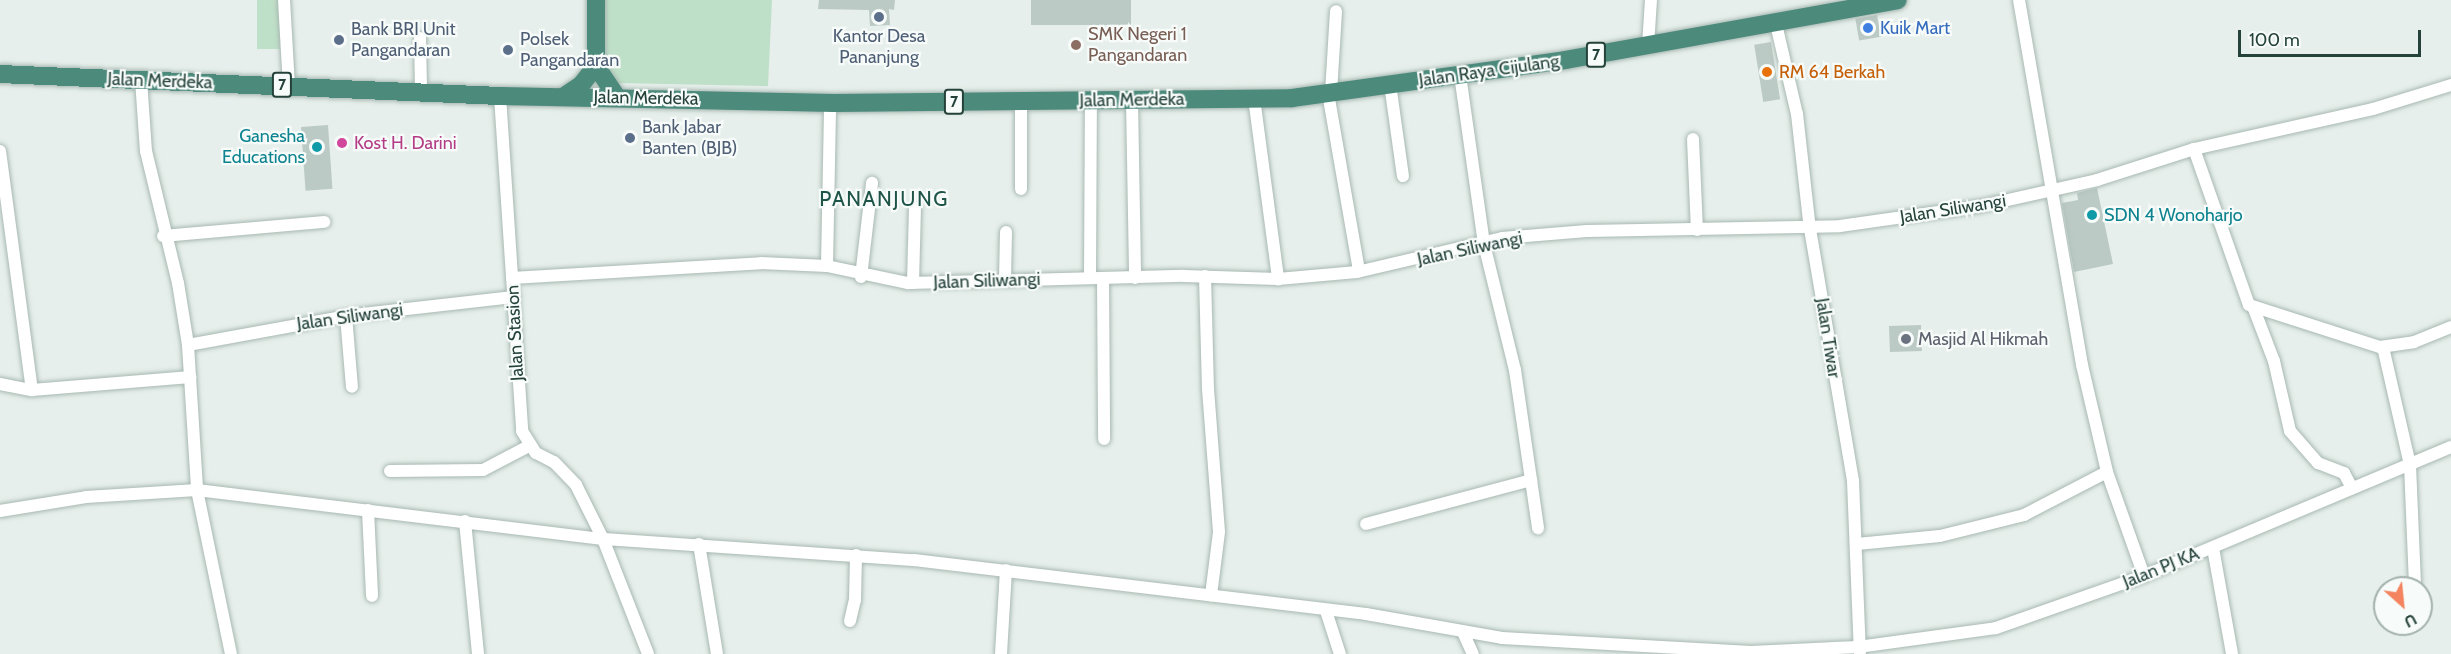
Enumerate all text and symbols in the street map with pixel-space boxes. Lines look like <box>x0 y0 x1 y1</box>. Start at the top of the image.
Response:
marker: Kantor Desa Pananjung <box>872 10 886 24</box>
place label: Kuik Mart <box>1880 17 1950 39</box>
scale bar <box>2241 18 2424 56</box>
place label: Bank BRI Unit Pangandaran <box>351 19 455 62</box>
marker: Kuik Mart <box>1861 21 1875 35</box>
place label: SMK Negeri 1 Pangandaran <box>1088 24 1187 66</box>
place label: Kantor Desa Pananjung <box>833 26 925 68</box>
place label: Polsek Pangandaran <box>520 29 619 72</box>
text: 100 m <box>2249 29 2300 51</box>
marker: Bank BRI Unit Pangandaran <box>332 33 346 47</box>
marker: SMK Negeri 1 Pangandaran <box>1069 38 1083 52</box>
road number: 7 <box>1586 42 1606 68</box>
marker: Polsek Pangandaran <box>501 43 515 57</box>
street label: Jalan Raya Cijulang <box>1417 50 1561 92</box>
place label: RM 64 Berkah <box>1779 61 1885 83</box>
marker: RM 64 Berkah <box>1760 65 1774 79</box>
street label: Jalan Merdeka <box>107 68 213 94</box>
road number: 7 <box>272 72 292 98</box>
street label: Jalan Merdeka <box>593 86 699 110</box>
street label: Jalan Merdeka <box>1079 88 1185 112</box>
road number: 7 <box>944 89 964 115</box>
place label: Bank Jabar Banten (BJB) <box>642 117 737 160</box>
place label: Ganesha Educations <box>222 126 305 168</box>
marker: Bank Jabar Banten (BJB) <box>623 131 637 145</box>
place label: Kost H. Darini <box>354 132 457 154</box>
marker: Kost H. Darini <box>335 136 349 150</box>
marker: Ganesha Educations <box>310 140 324 154</box>
district label: PANANJUNG <box>819 186 949 212</box>
street label: Jalan Siliwangi <box>1898 190 2008 228</box>
place label: SDN 4 Wonoharjo <box>2104 204 2243 226</box>
marker: SDN 4 Wonoharjo <box>2085 208 2099 222</box>
street label: Jalan Siliwangi <box>1415 227 1525 271</box>
street label: Jalan Siliwangi <box>933 268 1041 294</box>
street label: Jalan Stasion <box>502 284 528 382</box>
street label: Jalan Tiwar <box>1811 297 1845 379</box>
street label: Jalan Siliwangi <box>295 299 405 335</box>
place label: Masjid Al Hikmah <box>1918 328 2048 350</box>
marker: Masjid Al Hikmah <box>1899 332 1913 346</box>
street label: Jalan PJ KA <box>2120 543 2202 593</box>
north arrow <box>2373 576 2433 636</box>
text: U <box>2401 610 2420 632</box>

